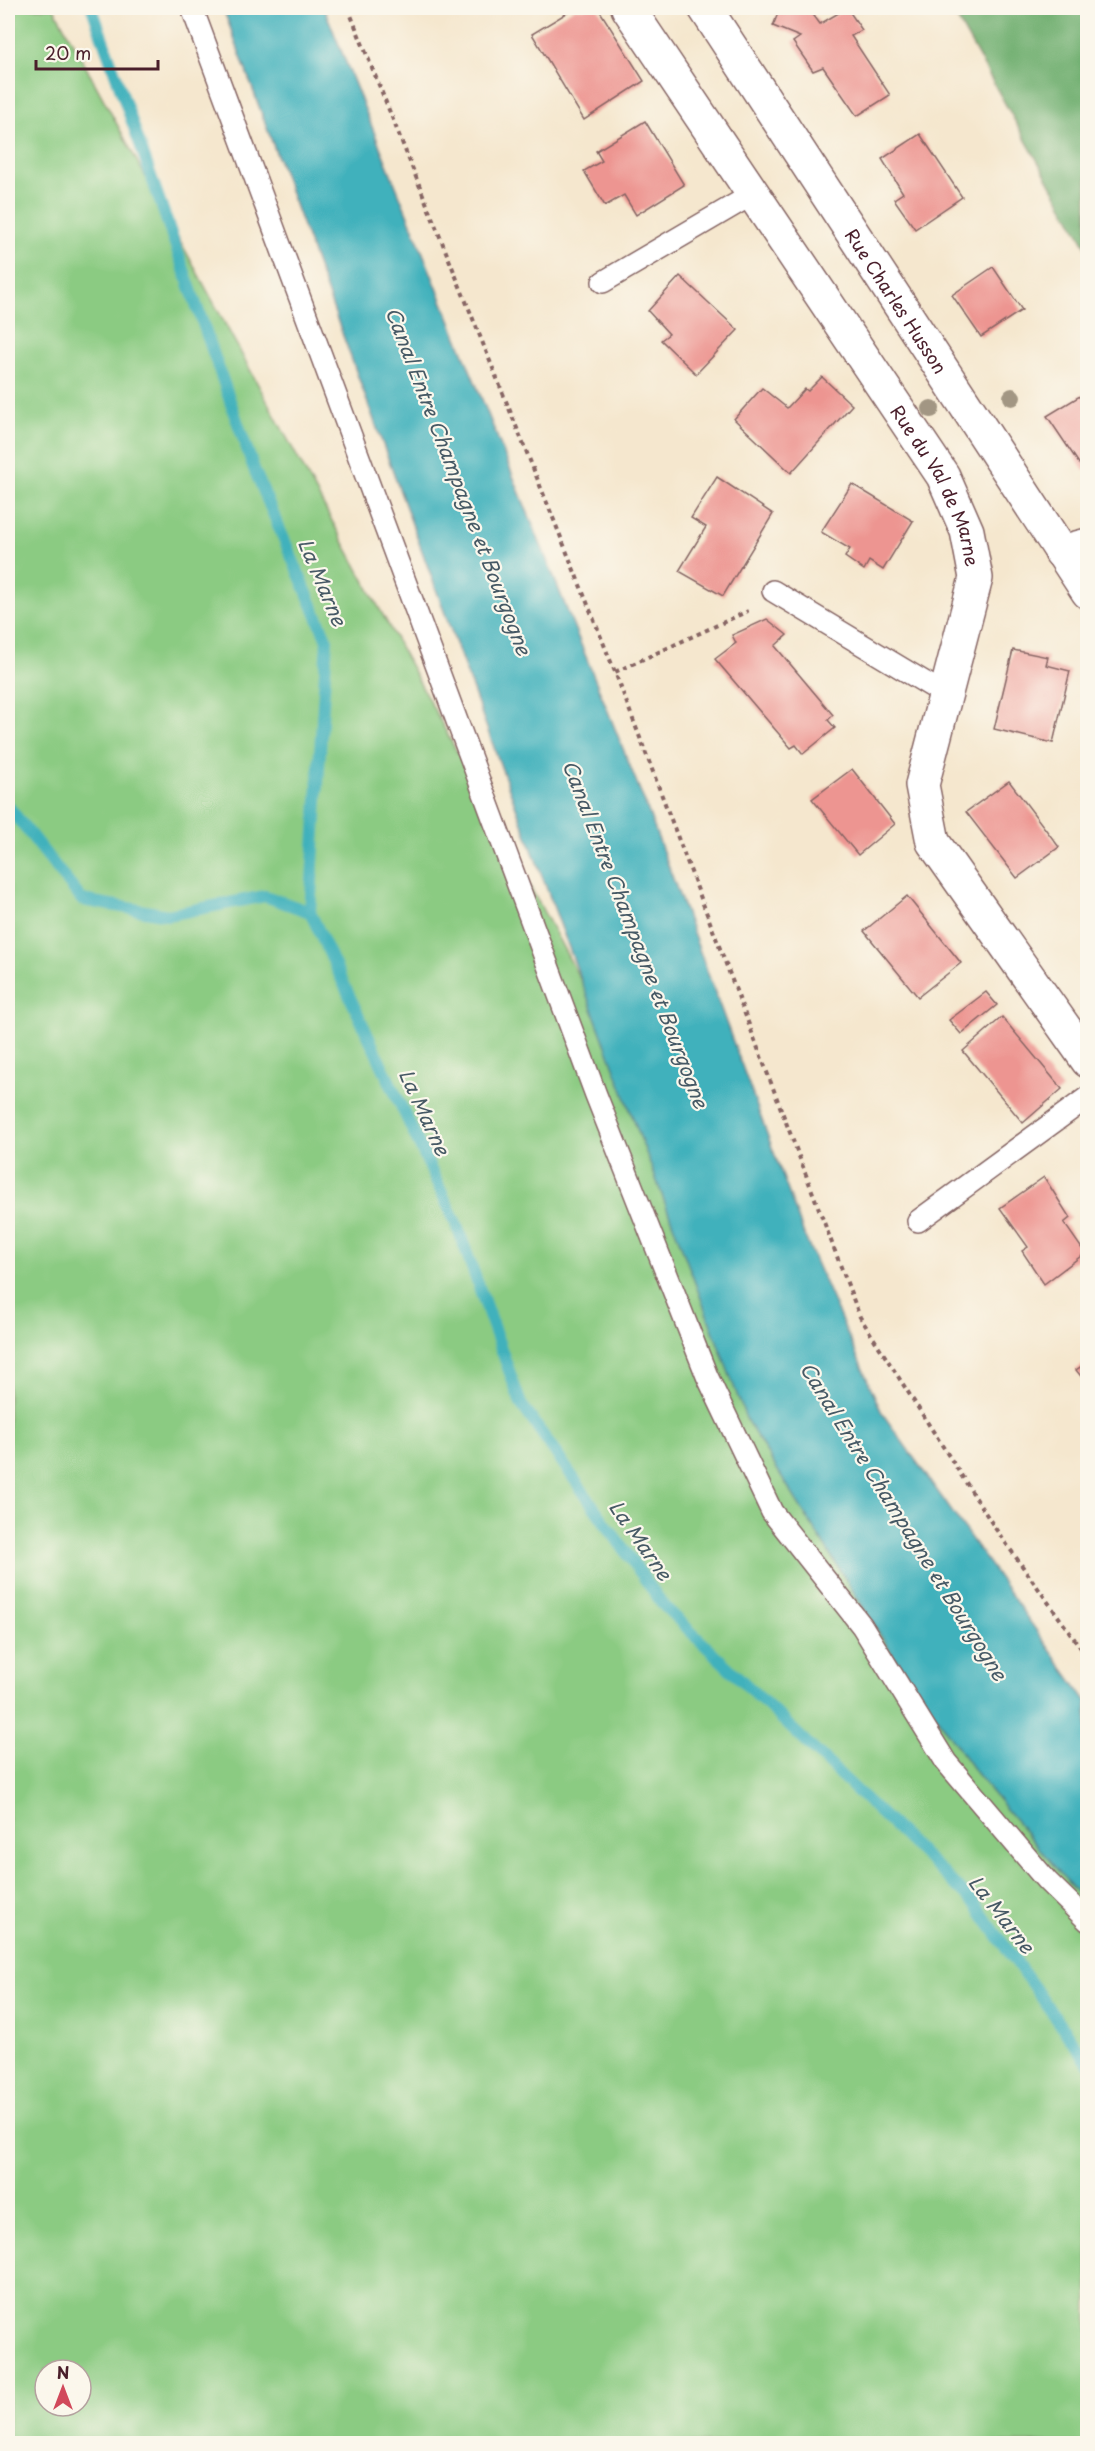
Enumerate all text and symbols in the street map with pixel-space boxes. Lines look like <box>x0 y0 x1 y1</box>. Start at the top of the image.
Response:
scale bar <box>36 33 158 71</box>
text: 20 m <box>45 39 91 66</box>
street label: Rue Charles Husson <box>839 223 954 379</box>
water label: Canal Entre Champagne et Bourgogne <box>379 302 540 660</box>
street label: Rue du Val de Marne <box>885 399 987 568</box>
water label: La Marne <box>291 534 355 631</box>
water label: Canal Entre Champagne et Bourgogne <box>556 755 717 1113</box>
water label: La Marne <box>392 1064 458 1161</box>
water label: Canal Entre Champagne et Bourgogne <box>793 1356 1015 1687</box>
water label: La Marne <box>602 1493 680 1587</box>
water label: La Marne <box>962 1868 1043 1960</box>
north arrow <box>33 2358 93 2418</box>
text: N <box>57 2360 69 2384</box>

